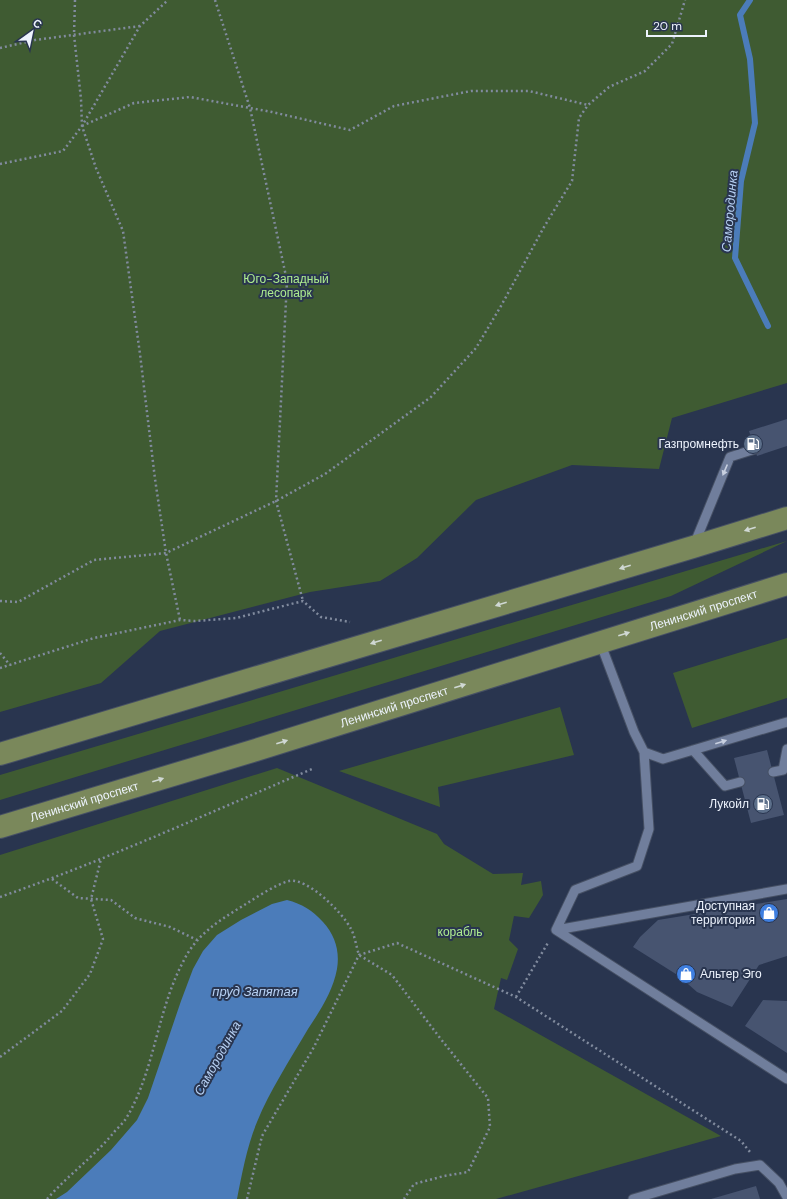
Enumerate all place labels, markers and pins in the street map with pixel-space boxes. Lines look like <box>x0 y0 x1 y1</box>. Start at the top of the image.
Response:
fuel station icon: Газпромнефть <box>742 433 764 455</box>
place label: Газпромнефть <box>658 436 739 452</box>
fuel station icon: Лукойл <box>752 793 774 815</box>
place label: Лукойл <box>709 796 749 812</box>
place label: Доступная территория <box>691 898 755 928</box>
shop icon: Доступная территория <box>758 902 780 924</box>
shop icon: Альтер Эго <box>675 963 697 985</box>
place label: Альтер Эго <box>700 966 762 982</box>

